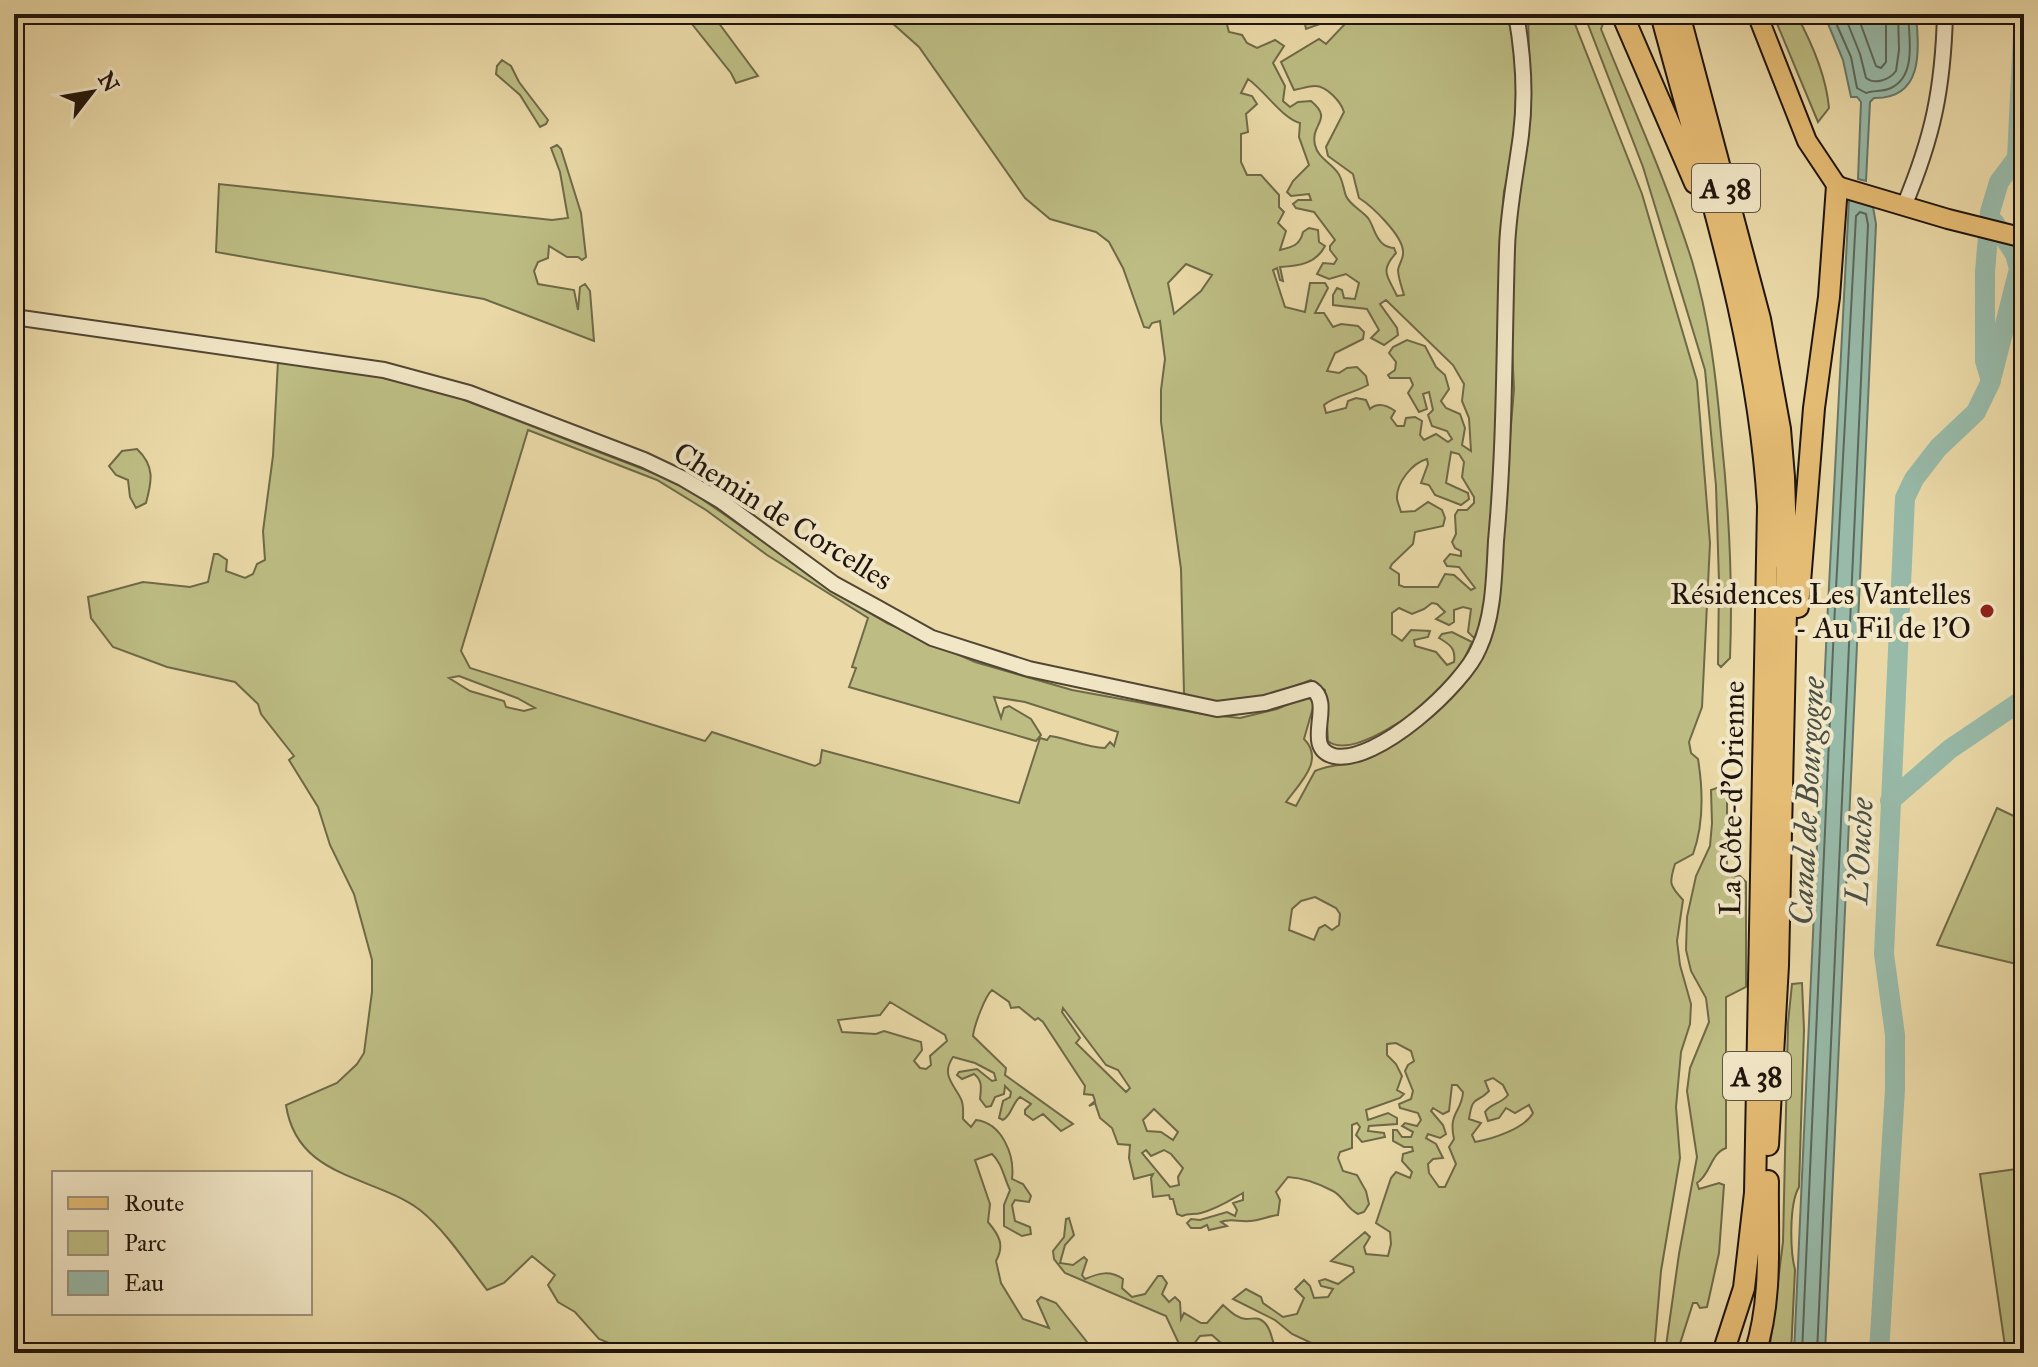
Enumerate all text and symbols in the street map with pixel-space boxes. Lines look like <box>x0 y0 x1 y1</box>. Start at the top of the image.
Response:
north arrow <box>52 52 132 132</box>
text: N <box>92 67 125 97</box>
road number: A 38 <box>1692 164 1760 212</box>
street label: Chemin de Corcelles <box>667 434 899 598</box>
place label: Résidences Les Vantelles - Au Fil de l'O <box>1670 576 1971 646</box>
marker: Résidences Les Vantelles - Au Fil de l'O <box>1978 602 1996 620</box>
water label: Canal de Bourgogne <box>1782 675 1834 926</box>
street label: La Côte-d'Orienne <box>1712 680 1752 916</box>
water label: L'Ouche <box>1837 796 1882 907</box>
road number: A 38 <box>1723 1052 1791 1100</box>
legend <box>52 1171 312 1315</box>
text: Route <box>124 1188 184 1218</box>
text: Parc <box>124 1228 166 1258</box>
text: Eau <box>124 1268 164 1298</box>

